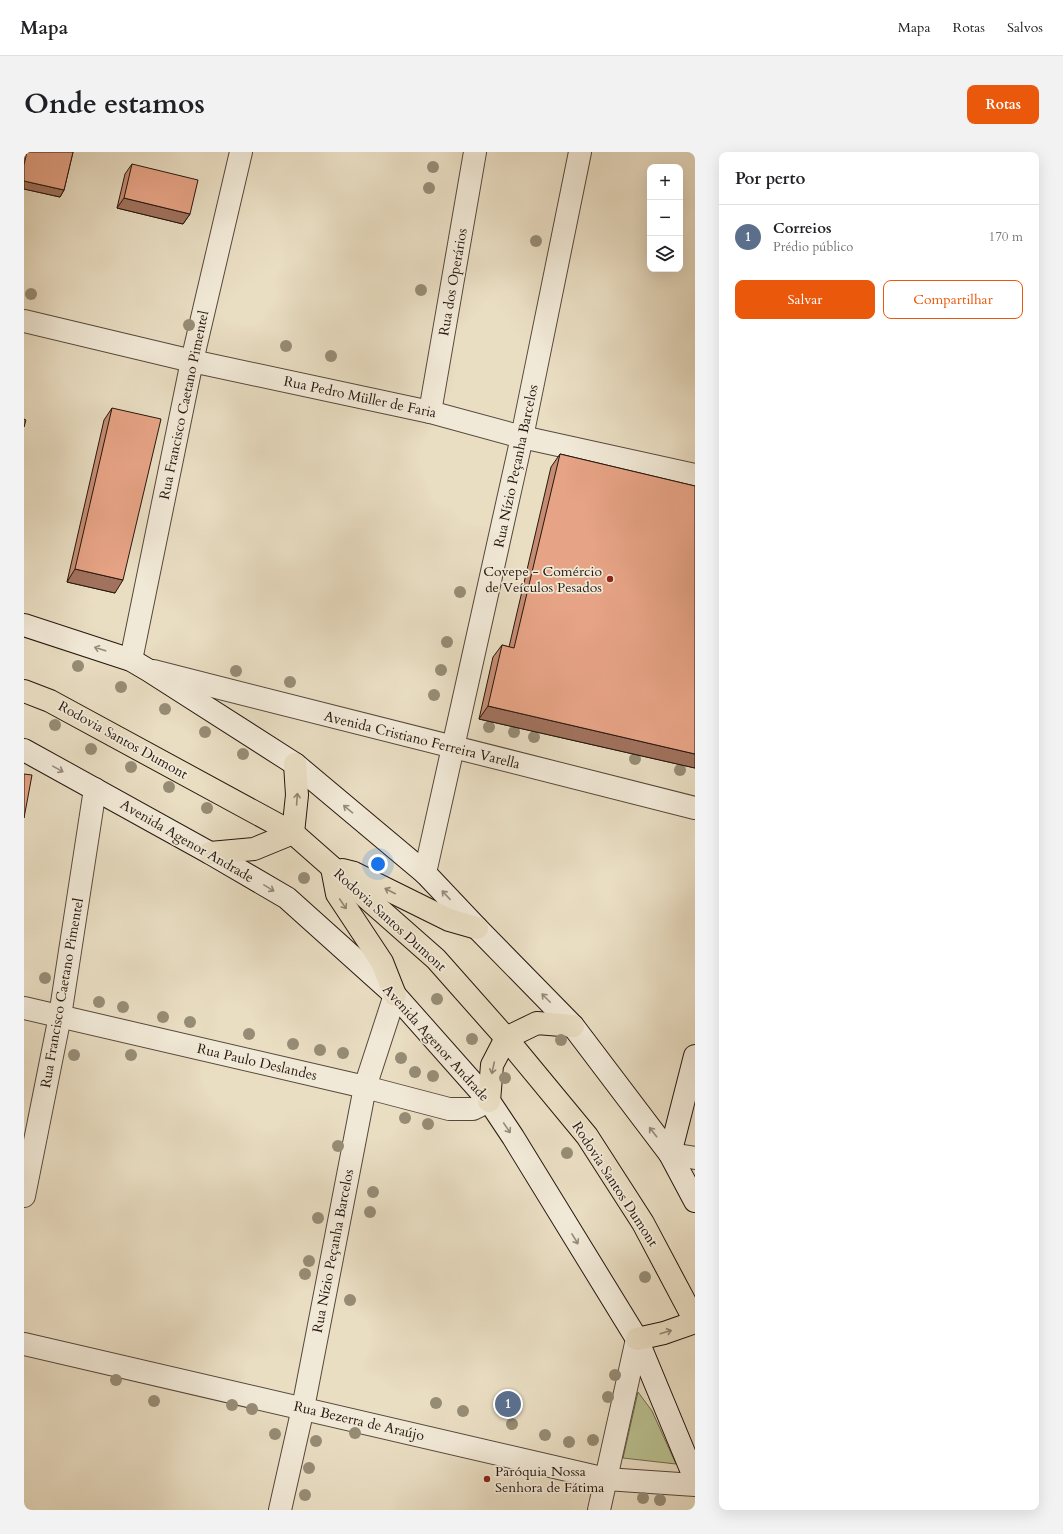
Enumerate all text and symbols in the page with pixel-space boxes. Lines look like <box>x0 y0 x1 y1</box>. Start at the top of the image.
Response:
text: Mapa <box>20 15 68 41</box>
text: Mapa <box>898 18 931 37</box>
text: Rotas <box>953 18 985 37</box>
text: Salvos <box>1007 18 1043 37</box>
text: Onde estamos <box>24 85 205 123</box>
button: Rotas <box>967 85 1039 124</box>
map controls <box>647 164 683 272</box>
button: + <box>647 164 683 200</box>
text: Por perto <box>735 167 805 190</box>
button: − <box>647 200 683 236</box>
text: Correios <box>773 218 831 238</box>
street label: Rua dos Operários <box>434 226 472 337</box>
text: 1 <box>745 228 751 246</box>
text: 170 m <box>989 228 1023 246</box>
button: layers <box>647 236 683 272</box>
text: Prédio público <box>773 238 853 256</box>
button: Salvar <box>735 280 875 319</box>
button: Compartilhar <box>883 280 1023 319</box>
street label: Rua Francisco Caetano Pimentel <box>155 308 213 501</box>
street label: Rua Pedro Müller de Faria <box>282 372 438 422</box>
street label: Rua Nízio Peçanha Barcelos <box>489 382 543 549</box>
place label: Covepe - Comércio de Veículos Pesados <box>483 562 602 597</box>
marker: Covepe - Comércio de Veículos Pesados <box>605 574 615 584</box>
one-way arrow <box>94 645 106 653</box>
street label: Rodovia Santos Dumont <box>55 696 192 784</box>
street label: Avenida Cristiano Ferreira Varella <box>322 706 522 774</box>
one-way arrow <box>52 765 64 773</box>
one-way arrow <box>293 793 300 806</box>
street label: Avenida Agenor Andrade <box>117 795 257 887</box>
one-way arrow <box>343 804 354 813</box>
your location <box>368 854 388 874</box>
street label: Rodovia Santos Dumont <box>330 864 451 976</box>
one-way arrow <box>263 884 275 892</box>
one-way arrow <box>384 887 396 894</box>
one-way arrow <box>441 890 450 900</box>
street label: Rua Francisco Caetano Pimentel <box>36 896 88 1089</box>
one-way arrow <box>339 898 347 909</box>
street label: Avenida Agenor Andrade <box>378 980 494 1106</box>
one-way arrow <box>541 993 551 1003</box>
street label: Rua Paulo Deslandes <box>195 1039 319 1085</box>
one-way arrow <box>488 1061 496 1074</box>
street label: Rodovia Santos Dumont <box>567 1118 663 1251</box>
one-way arrow <box>503 1122 511 1133</box>
one-way arrow <box>649 1127 657 1138</box>
street label: Rua Nízio Peçanha Barcelos <box>308 1167 358 1334</box>
one-way arrow <box>571 1233 579 1245</box>
one-way arrow <box>660 1328 673 1335</box>
pin: 1 <box>495 1389 521 1419</box>
street label: Rua Bezerra de Araújo <box>292 1397 427 1445</box>
place label: Paróquia Nossa Senhora de Fátima <box>495 1462 604 1497</box>
marker: Paróquia Nossa Senhora de Fátima <box>482 1474 492 1484</box>

